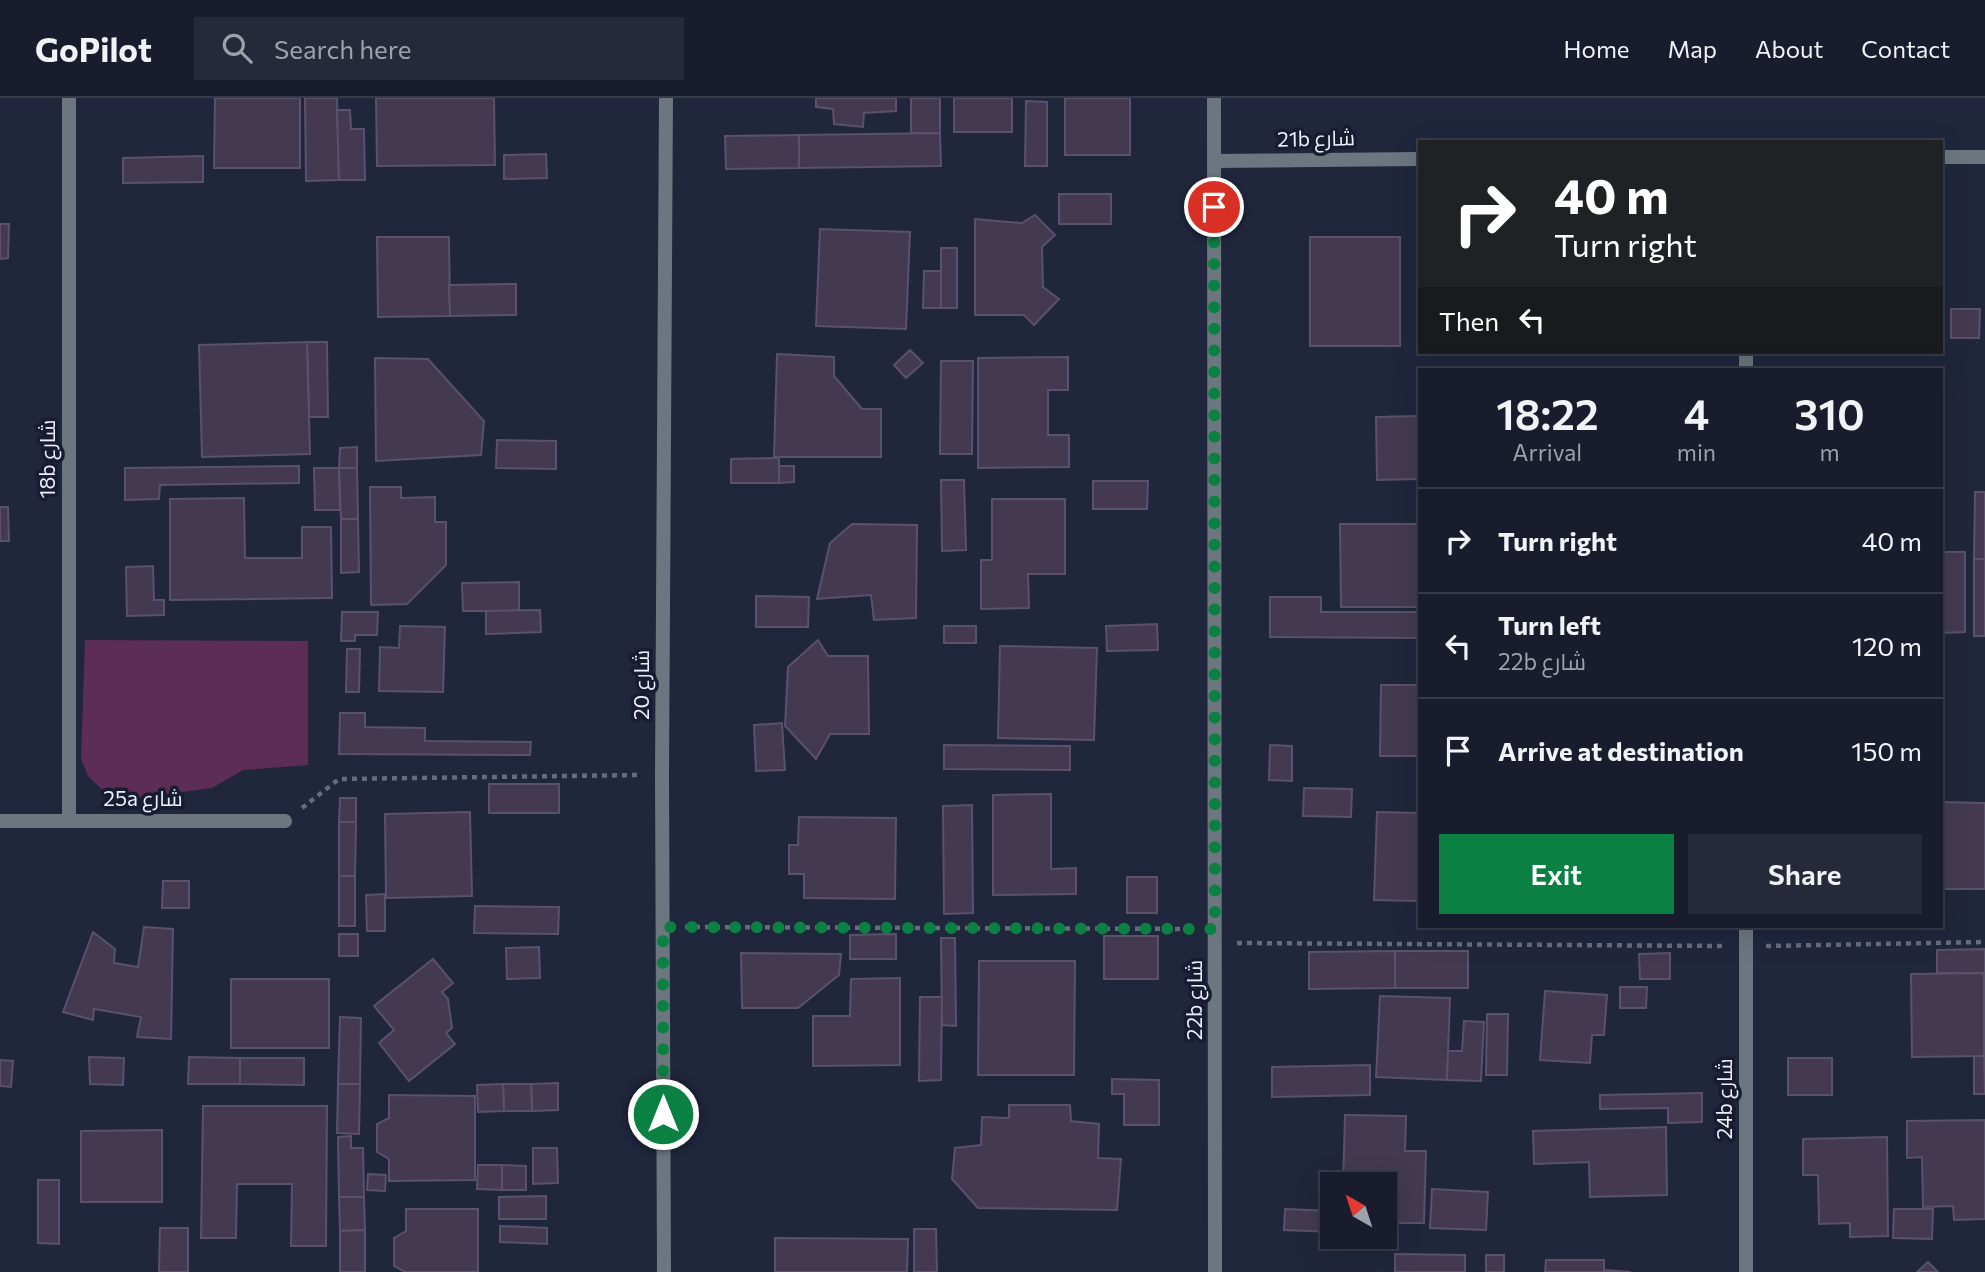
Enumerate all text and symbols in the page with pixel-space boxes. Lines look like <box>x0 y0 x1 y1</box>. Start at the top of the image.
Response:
search box <box>194 17 684 80</box>
text: GoPilot <box>35 28 152 69</box>
icon: search <box>218 29 256 67</box>
text: Search here <box>274 33 411 64</box>
text: Home <box>1564 34 1630 63</box>
text: Map <box>1668 34 1717 63</box>
text: About <box>1755 34 1823 63</box>
text: Contact <box>1861 34 1950 63</box>
street label: 21b شارع <box>1277 124 1355 154</box>
text: 40 m <box>1554 164 1669 224</box>
icon: right <box>1439 168 1530 259</box>
pin <box>1184 177 1244 237</box>
icon: arrive <box>1195 188 1233 226</box>
text: Turn right <box>1554 224 1697 264</box>
icon: left <box>1513 301 1551 339</box>
text: Then <box>1439 305 1499 336</box>
text: 18:22 <box>1496 387 1599 439</box>
text: 4 <box>1684 387 1709 439</box>
text: 310 <box>1794 387 1865 439</box>
street label: 18b شارع <box>34 420 62 498</box>
text: Arrival <box>1513 438 1582 466</box>
text: min <box>1677 438 1716 466</box>
text: m <box>1819 438 1840 466</box>
icon: right <box>1439 522 1477 560</box>
text: Turn right <box>1498 525 1617 556</box>
text: 40 m <box>1862 525 1922 556</box>
text: Turn left <box>1498 609 1601 640</box>
icon: left <box>1439 627 1477 665</box>
text: 120 m <box>1852 630 1922 661</box>
text: 22b شارع <box>1498 647 1586 675</box>
street label: شارع 20 <box>628 650 656 720</box>
icon: arrive <box>1439 732 1477 770</box>
text: Arrive at destination <box>1498 735 1744 766</box>
text: 150 m <box>1851 735 1922 766</box>
street label: 25a شارع <box>103 785 183 813</box>
button: Exit <box>1439 834 1674 914</box>
button: Share <box>1688 834 1922 914</box>
street label: 22b شارع <box>1181 960 1209 1040</box>
street label: 24b شارع <box>1711 1058 1739 1140</box>
position arrow <box>626 1077 700 1151</box>
north arrow <box>1320 1172 1396 1250</box>
map controls <box>1320 1172 1397 1249</box>

